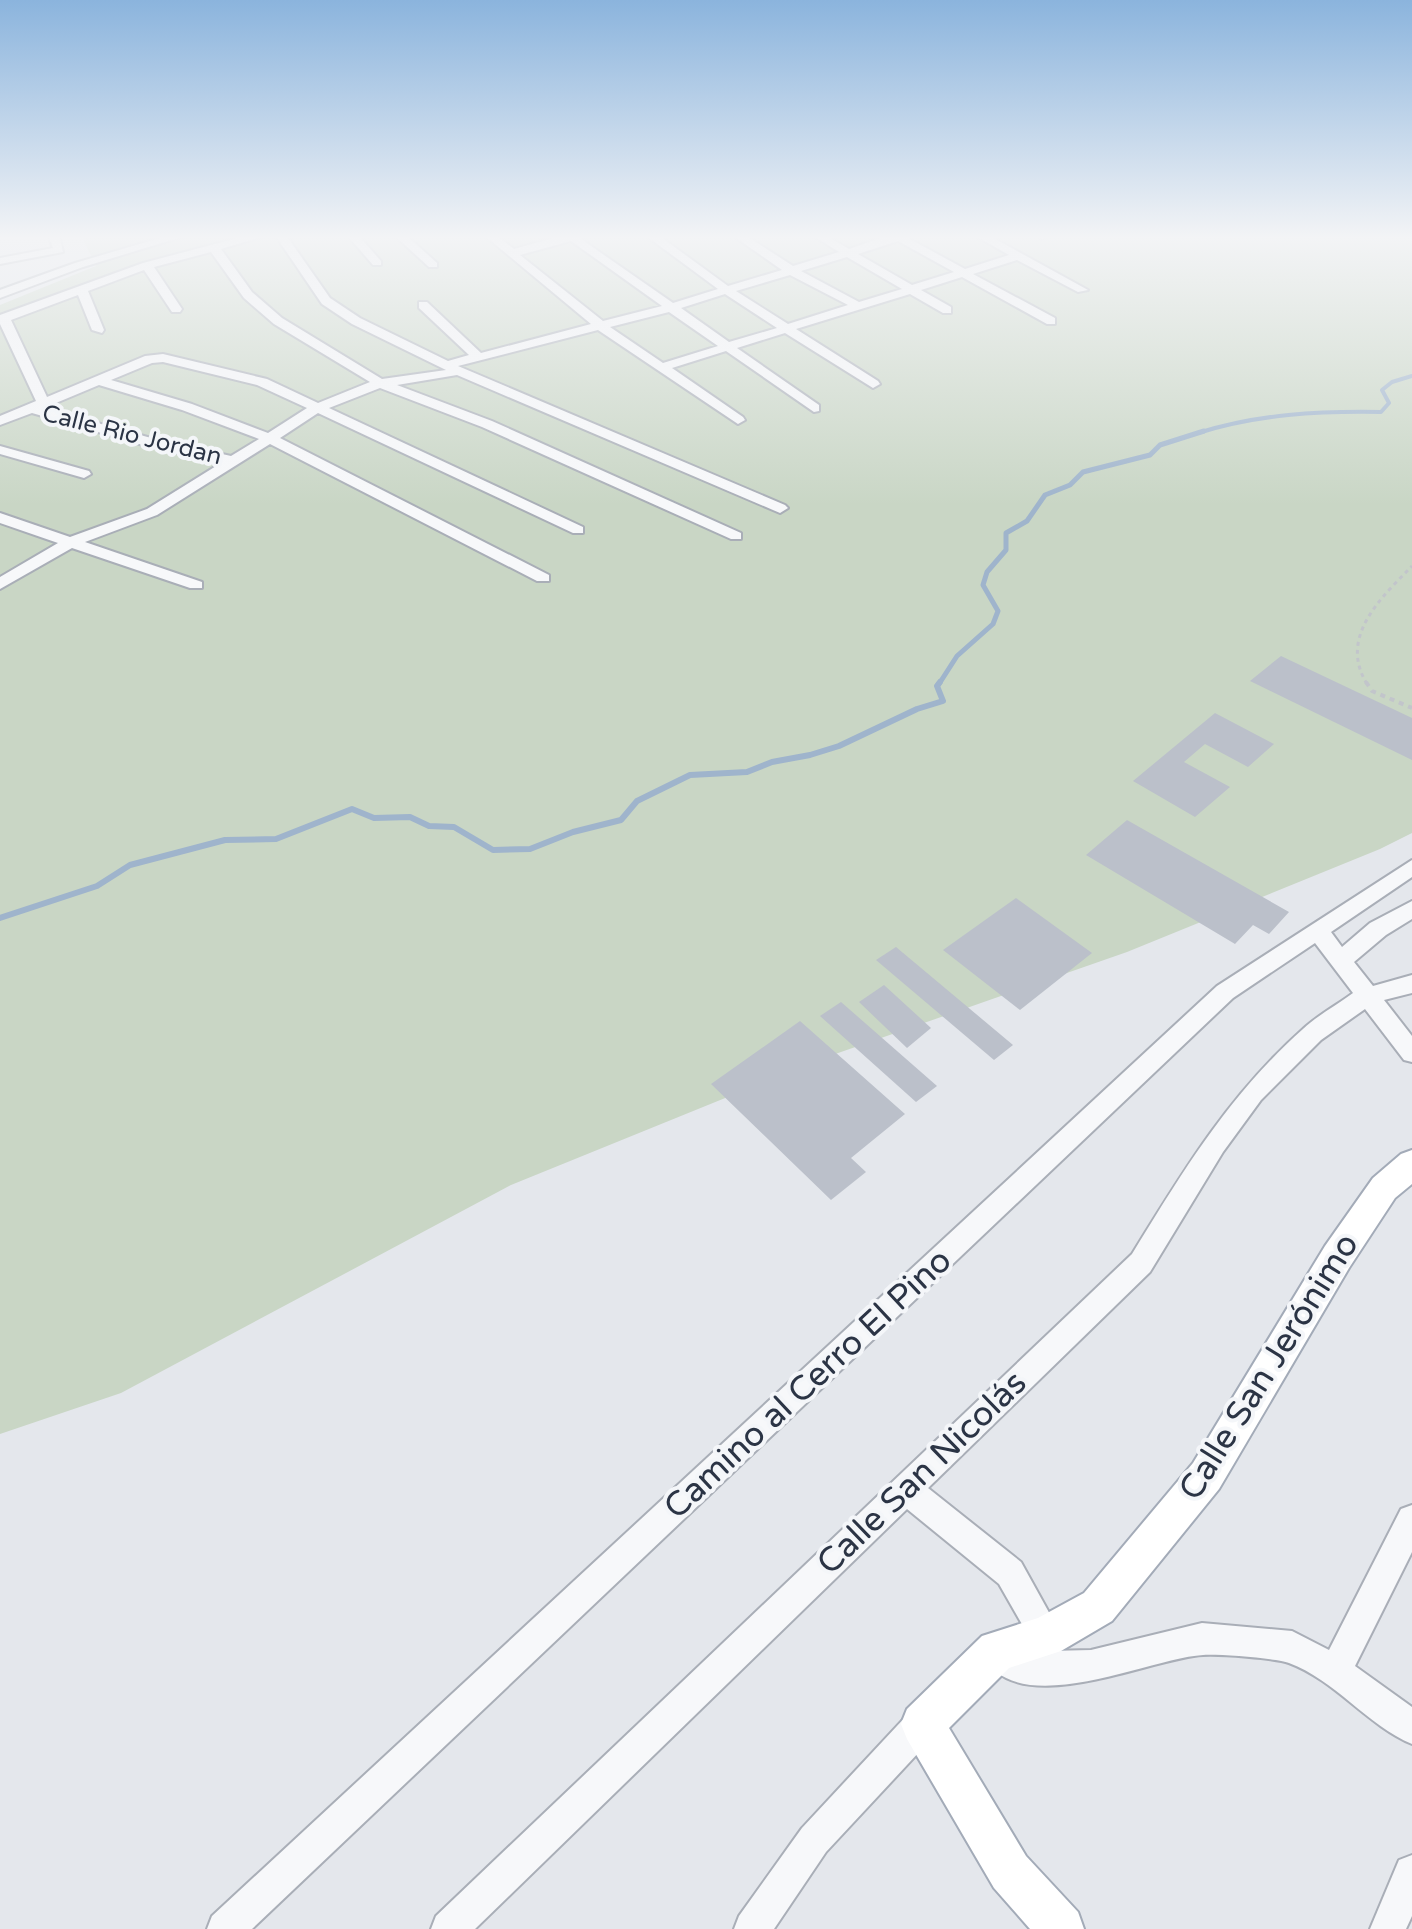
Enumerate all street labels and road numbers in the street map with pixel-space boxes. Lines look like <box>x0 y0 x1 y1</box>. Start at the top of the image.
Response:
street label: Calle Rio Jordan <box>39 399 225 471</box>
street label: Calle San Jerónimo <box>1170 1226 1368 1508</box>
street label: Camino al Cerro El Pino <box>656 1240 960 1528</box>
street label: Calle San Nicolás <box>809 1363 1035 1583</box>

